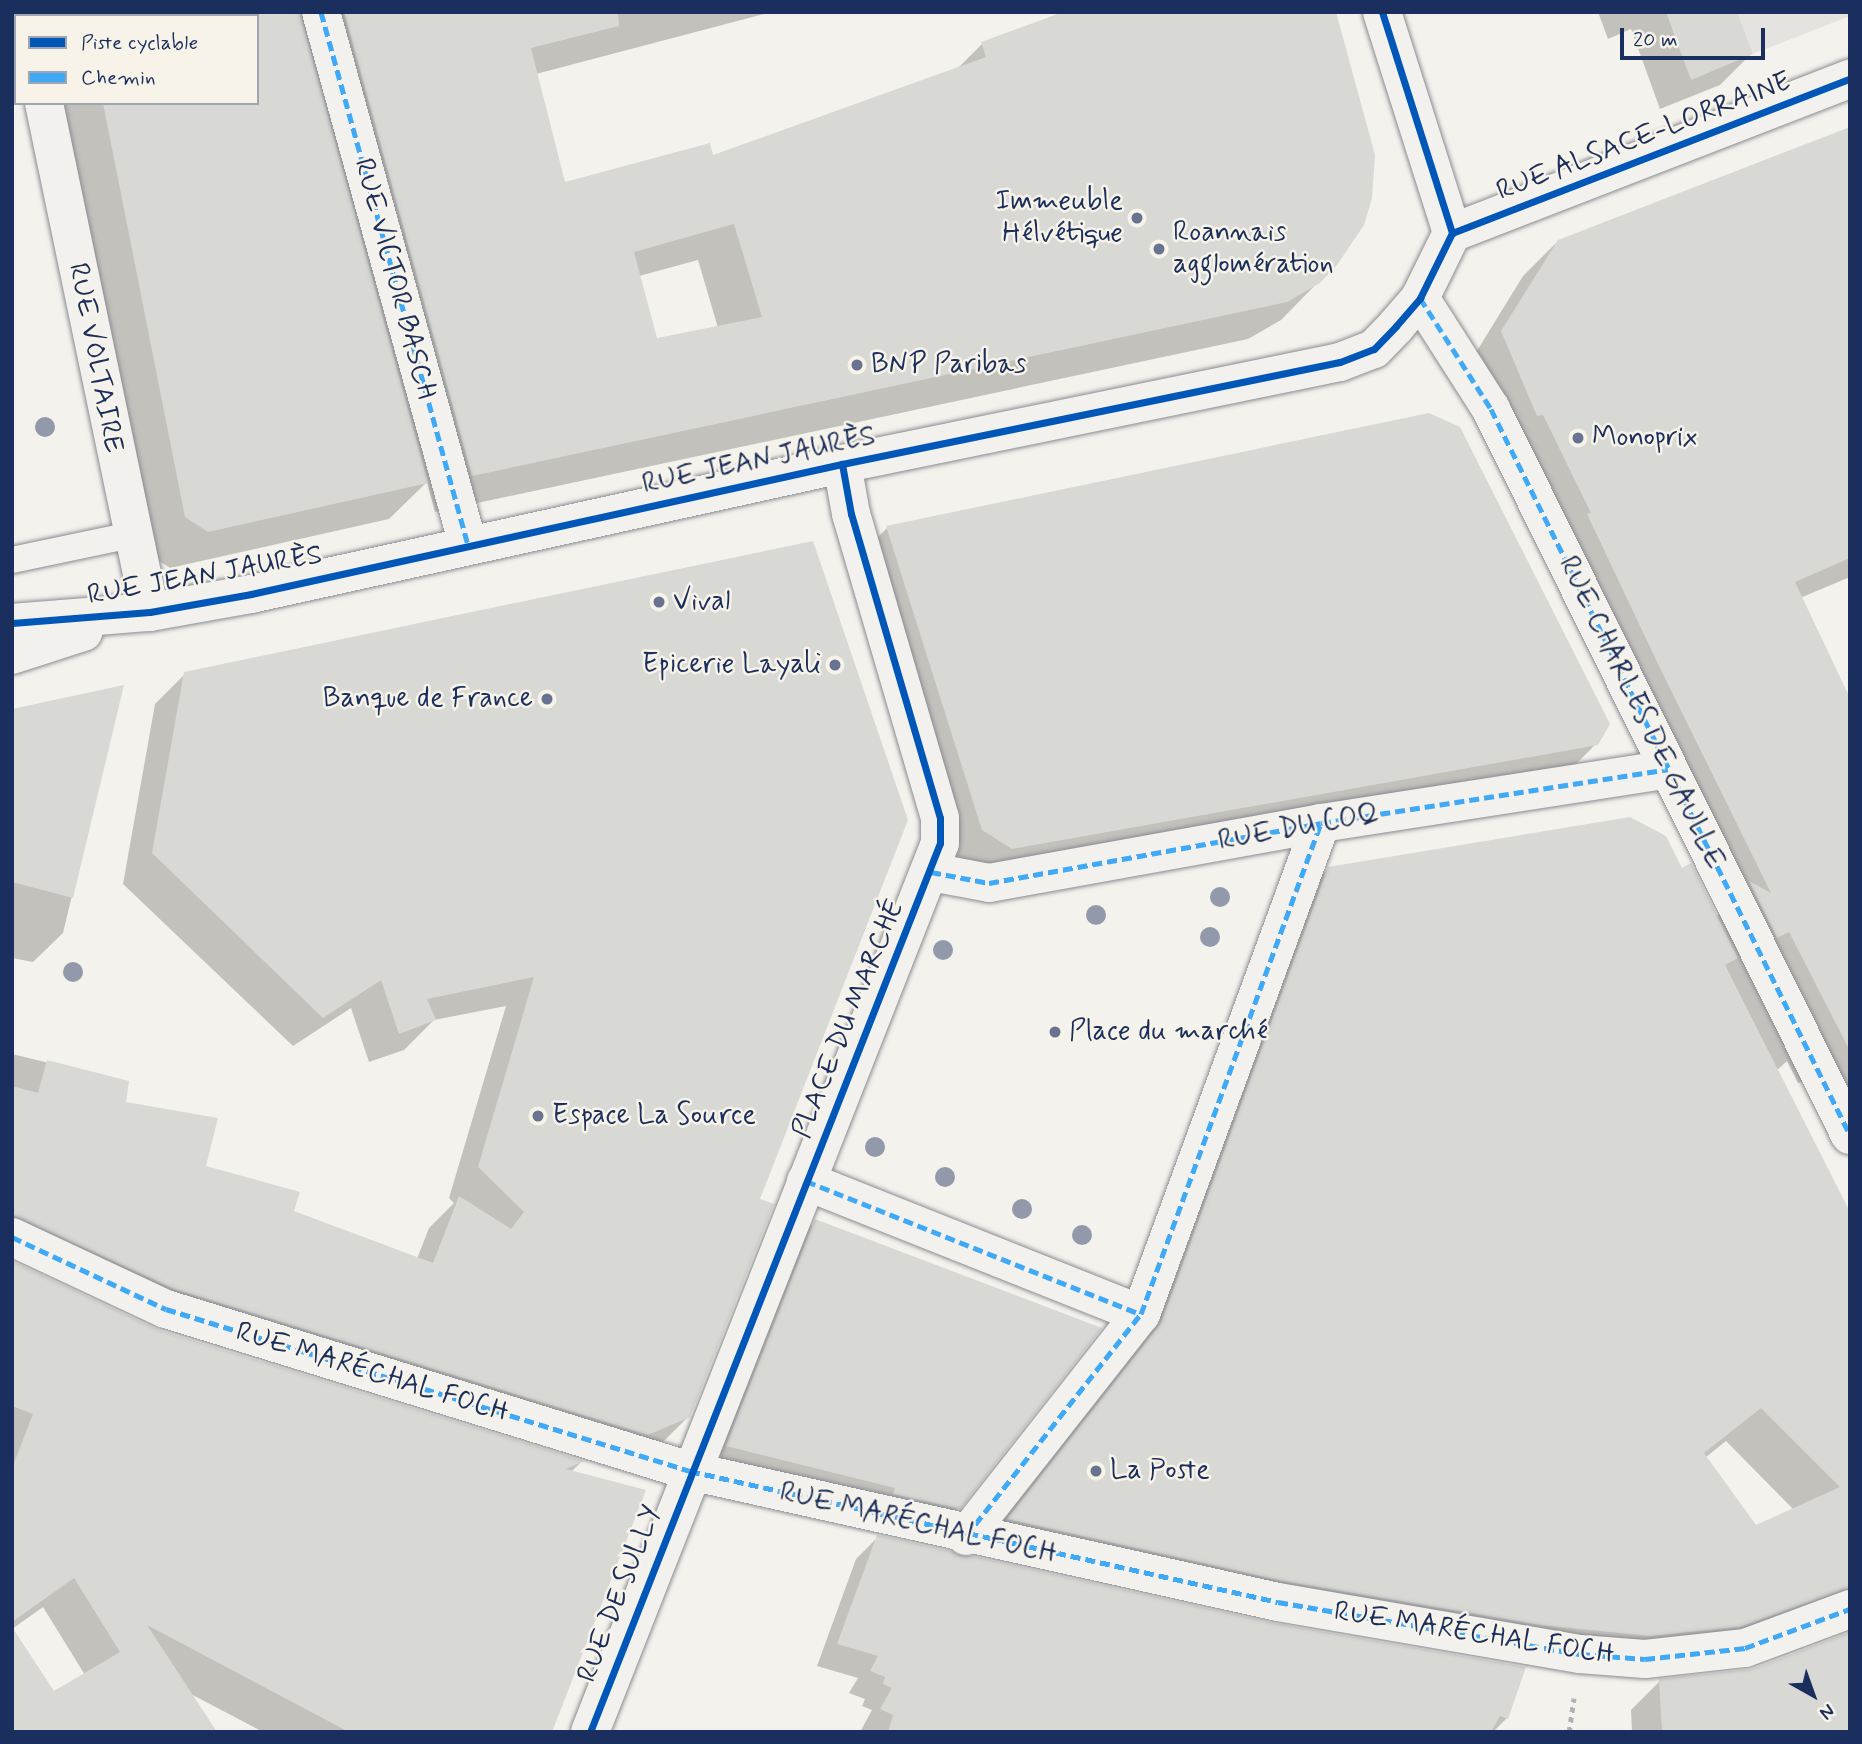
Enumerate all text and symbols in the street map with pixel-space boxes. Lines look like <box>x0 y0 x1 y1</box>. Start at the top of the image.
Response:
legend <box>14 14 259 105</box>
scale bar <box>1624 14 1769 58</box>
text: 20 m <box>1633 26 1678 54</box>
text: Piste cyclable <box>81 29 198 57</box>
text: Chemin <box>81 64 155 92</box>
street label: RUE ALSACE-LORRAINE <box>1494 66 1794 208</box>
street label: RUE VICTOR BASCH <box>345 151 443 407</box>
place label: Immeuble Hélvétique <box>995 185 1123 251</box>
marker: Immeuble Hélvétique <box>1129 210 1145 226</box>
place label: Roannais agglomération <box>1173 216 1334 282</box>
marker: Roannais agglomération <box>1151 241 1167 257</box>
street label: RUE VOLTAIRE <box>61 263 129 453</box>
place label: BNP Paribas <box>871 348 1026 382</box>
marker: BNP Paribas <box>849 357 865 373</box>
street label: RUE JEAN JAURÈS <box>639 420 879 502</box>
place label: Monoprix <box>1592 421 1698 455</box>
marker: Monoprix <box>1570 430 1586 446</box>
street label: RUE JEAN JAURÈS <box>84 539 326 613</box>
street label: RUE CHARLES DE GAULLE <box>1552 553 1730 873</box>
place label: Vival <box>673 585 730 619</box>
marker: Vival <box>651 594 667 610</box>
place label: Epicerie Layali <box>645 648 821 682</box>
marker: Epicerie Layali <box>827 657 843 673</box>
place label: Banque de France <box>319 682 533 716</box>
marker: Banque de France <box>539 691 555 707</box>
street label: RUE DU COQ <box>1214 797 1384 859</box>
street label: PLACE DU MARCHÉ <box>786 896 912 1142</box>
place label: Place du marché <box>1069 1015 1259 1049</box>
marker: Place du marché <box>1047 1024 1063 1040</box>
place label: Espace La Source <box>552 1099 750 1133</box>
marker: Espace La Source <box>530 1108 546 1124</box>
street label: RUE MARÉCHAL FOCH <box>231 1315 513 1431</box>
place label: La Poste <box>1110 1454 1208 1488</box>
marker: La Poste <box>1088 1463 1104 1479</box>
street label: RUE MARÉCHAL FOCH <box>776 1476 1060 1572</box>
street label: RUE DE SULLY <box>571 1500 669 1688</box>
street label: RUE MARÉCHAL FOCH <box>1331 1595 1617 1673</box>
north arrow <box>1778 1660 1848 1730</box>
text: N <box>1814 1698 1840 1725</box>

